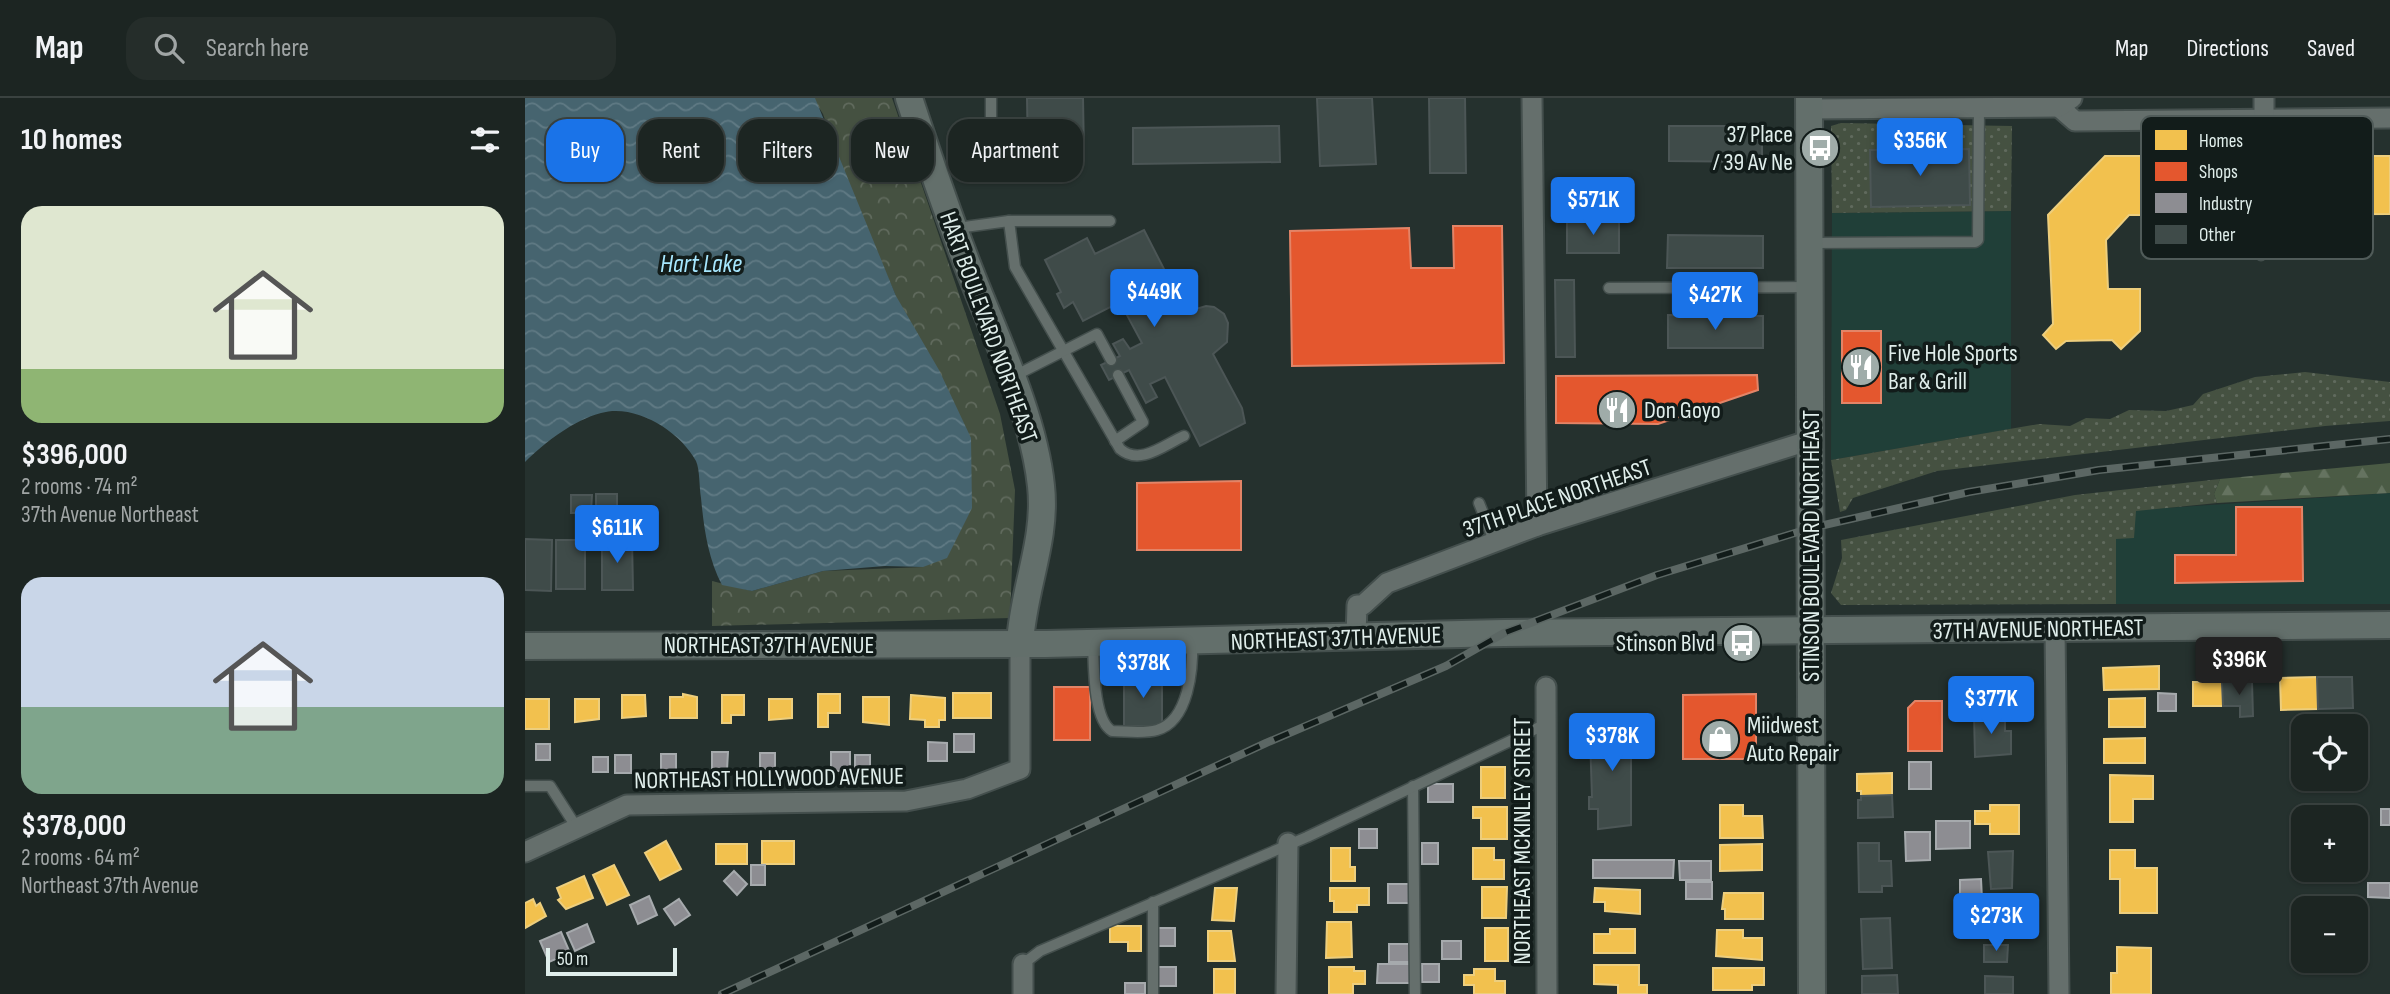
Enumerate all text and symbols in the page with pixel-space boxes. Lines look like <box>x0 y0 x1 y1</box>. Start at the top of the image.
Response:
search box <box>126 17 616 80</box>
text: Map <box>35 28 84 68</box>
icon: search <box>150 29 188 67</box>
text: Search here <box>206 33 309 64</box>
text: Map <box>2115 34 2148 63</box>
text: Directions <box>2186 34 2269 63</box>
text: Saved <box>2307 34 2355 63</box>
legend <box>2141 116 2373 259</box>
pin: $356K <box>1871 118 1969 178</box>
chip: Buy <box>546 119 624 182</box>
chip: Rent <box>638 119 724 182</box>
chip: Filters <box>738 119 837 182</box>
chip: New <box>851 119 934 182</box>
chip: Apartment <box>948 119 1083 182</box>
place label: 37 Place / 39 Av Ne <box>1713 120 1793 177</box>
icon: filters <box>466 121 504 159</box>
text: 10 homes <box>21 122 122 158</box>
bus stop icon: 37 Place / 39 Av Ne <box>1799 127 1841 169</box>
text: $356K <box>1893 127 1947 155</box>
text: Homes <box>2199 130 2243 153</box>
text: Shops <box>2199 161 2238 184</box>
pin: $571K <box>1544 178 1642 237</box>
text: $571K <box>1567 186 1619 214</box>
text: Industry <box>2199 193 2253 216</box>
street label: HART BOULEVARD NORTHEAST <box>933 208 1044 447</box>
text: Other <box>2199 224 2236 247</box>
water label: Hart Lake <box>660 249 742 280</box>
icon: home <box>200 252 326 378</box>
pin: $449K <box>1105 270 1203 329</box>
pin: $427K <box>1666 272 1764 332</box>
text: $449K <box>1126 278 1182 306</box>
text: $427K <box>1688 281 1742 309</box>
place label: Five Hole Sports Bar & Grill <box>1888 339 2018 396</box>
restaurant icon: Five Hole Sports Bar & Grill <box>1840 346 1882 388</box>
restaurant icon: Don Goyo <box>1596 389 1638 431</box>
place label: Don Goyo <box>1644 396 1721 425</box>
street label: STINSON BOULEVARD NORTHEAST <box>1797 410 1826 682</box>
text: $396,000 <box>21 437 127 473</box>
street label: 37TH PLACE NORTHEAST <box>1459 453 1655 544</box>
text: 2 rooms · 74 m² <box>21 473 138 501</box>
text: 37th Avenue Northeast <box>21 501 199 529</box>
pin: $611K <box>568 505 666 565</box>
text: $611K <box>591 514 643 542</box>
street label: 37TH AVENUE NORTHEAST <box>1932 613 2144 646</box>
street label: NORTHEAST 37TH AVENUE <box>1230 620 1442 657</box>
bus stop icon: Stinson Blvd <box>1721 622 1763 664</box>
icon: home <box>200 623 326 749</box>
place label: Stinson Blvd <box>1616 629 1715 658</box>
street label: NORTHEAST 37TH AVENUE <box>664 631 874 660</box>
pin: $396K <box>2190 638 2288 697</box>
pin: $378K <box>1094 640 1192 700</box>
text: $396K <box>2211 646 2267 674</box>
text: $378K <box>1116 649 1170 677</box>
pin: $377K <box>1942 676 2040 736</box>
text: $377K <box>1964 685 2018 713</box>
place label: Miidwest Auto Repair <box>1746 711 1839 768</box>
pin: $378K <box>1563 714 1661 773</box>
map controls <box>2291 714 2368 973</box>
button: locate <box>2291 714 2368 791</box>
street label: NORTHEAST MCKINLEY STREET <box>1508 717 1537 965</box>
shop icon: Miidwest Auto Repair <box>1699 718 1741 760</box>
text: $378K <box>1585 722 1639 750</box>
street label: NORTHEAST HOLLYWOOD AVENUE <box>634 762 904 795</box>
button: + <box>2291 805 2368 882</box>
text: $378,000 <box>21 808 126 844</box>
text: 2 rooms · 64 m² <box>21 844 140 872</box>
text: Northeast 37th Avenue <box>21 872 199 900</box>
pin: $273K <box>1947 894 2045 953</box>
button: − <box>2291 896 2368 973</box>
text: $273K <box>1969 902 2023 930</box>
scale bar <box>546 945 677 977</box>
text: 50 m <box>557 948 588 971</box>

